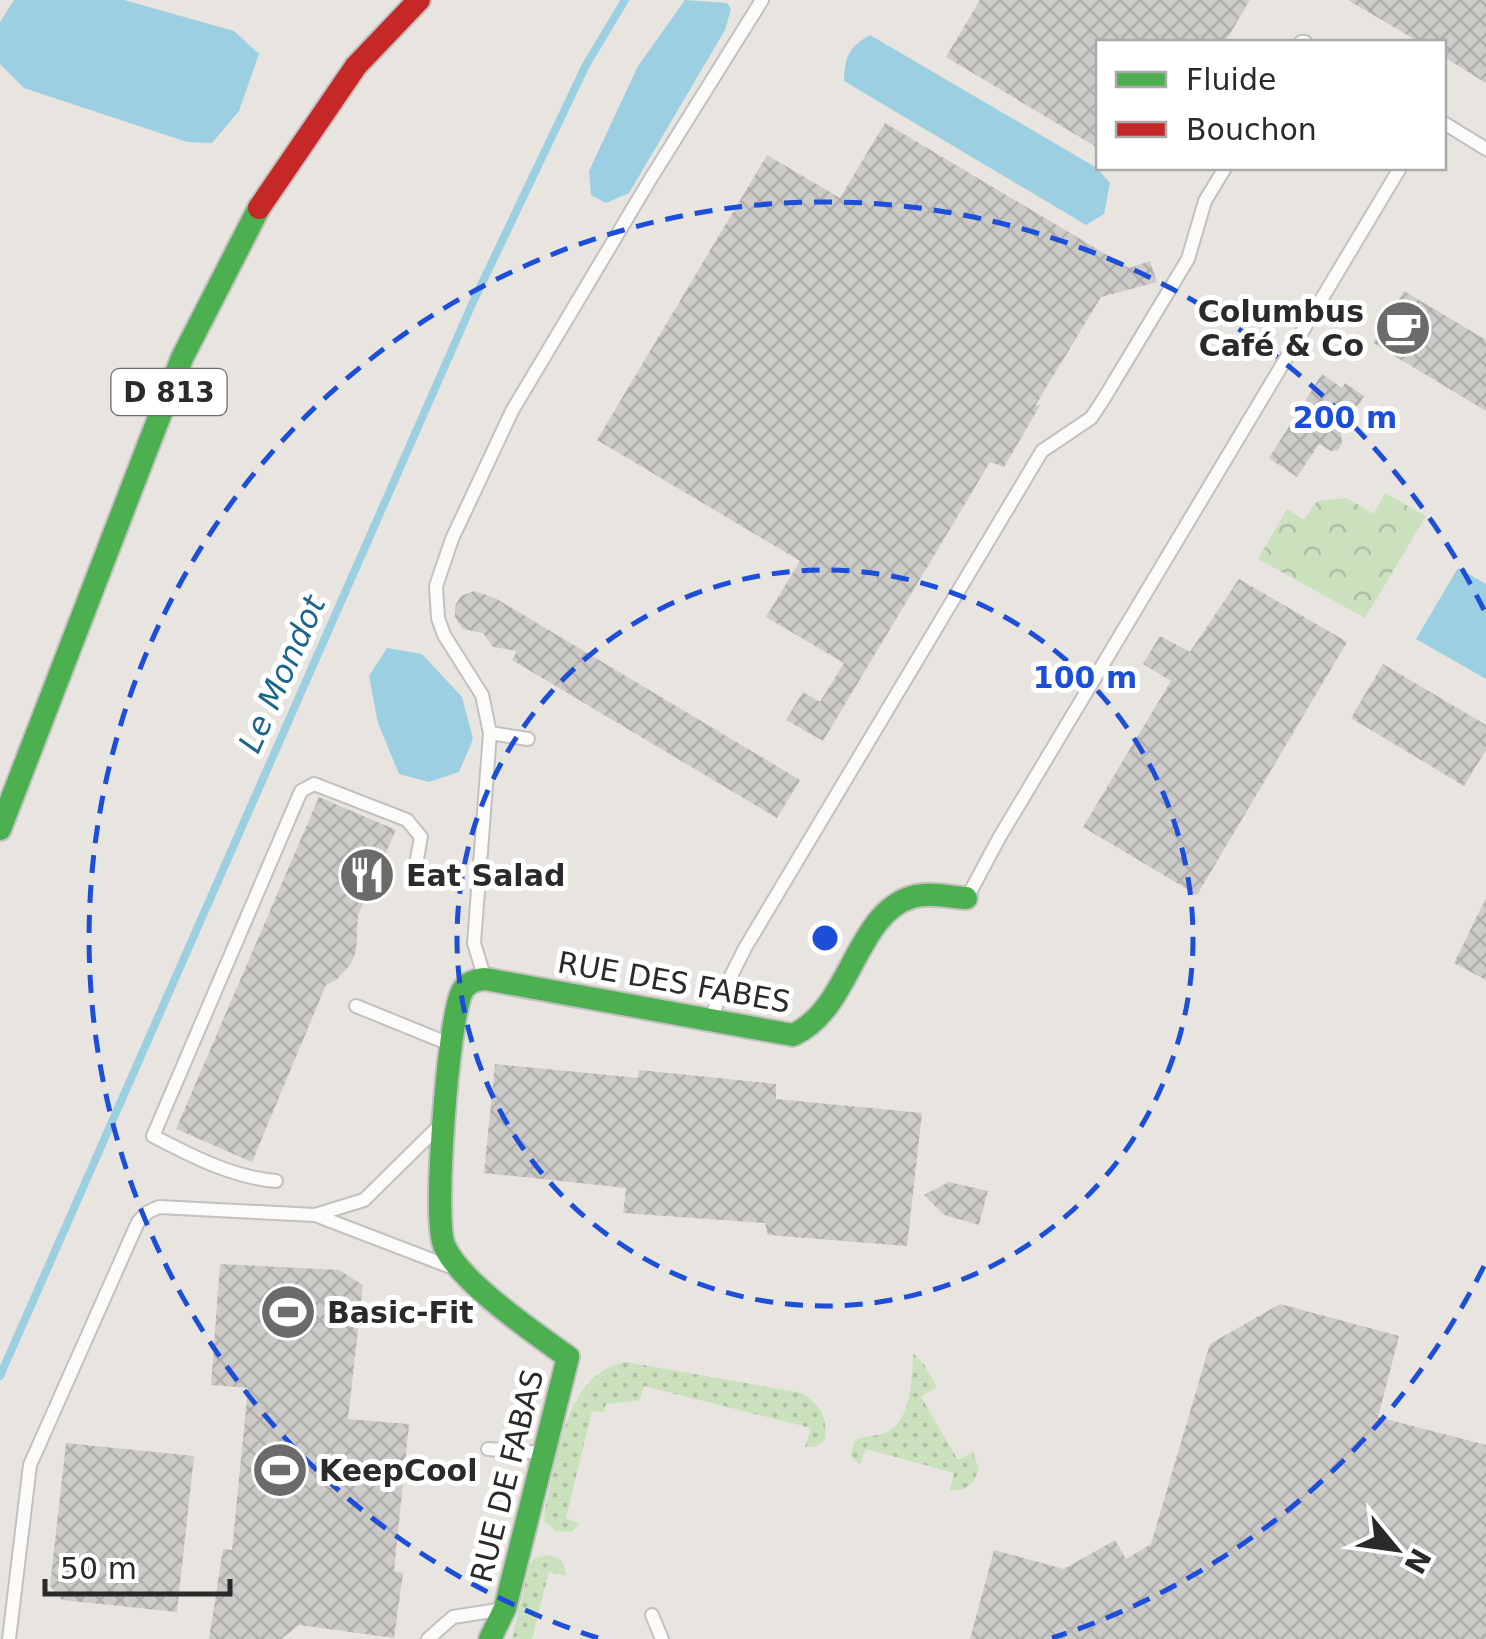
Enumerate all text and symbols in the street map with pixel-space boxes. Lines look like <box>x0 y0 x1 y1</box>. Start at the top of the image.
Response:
legend <box>1096 40 1446 170</box>
text: Fluide <box>1186 62 1276 97</box>
text: Bouchon <box>1186 112 1317 147</box>
place label: Columbus Café & Co <box>1198 294 1364 363</box>
cafe icon: Columbus Café & Co <box>1373 298 1433 358</box>
road number: D 813 <box>111 369 226 415</box>
text: 200 m <box>1293 400 1397 435</box>
water label: Le Mondot <box>231 588 334 758</box>
text: 100 m <box>1033 660 1137 695</box>
restaurant icon: Eat Salad <box>337 845 397 905</box>
place label: Eat Salad <box>406 858 565 893</box>
centre of rings <box>807 920 843 956</box>
street label: RUE DES FABES <box>555 944 793 1020</box>
sports icon: Basic-Fit <box>258 1282 318 1342</box>
place label: Basic-Fit <box>327 1295 474 1330</box>
street label: RUE DE FABAS <box>464 1366 550 1586</box>
sports icon: KeepCool <box>250 1440 310 1500</box>
place label: KeepCool <box>319 1453 477 1488</box>
north arrow <box>1346 1499 1446 1599</box>
scale bar <box>45 1534 230 1596</box>
text: N <box>1397 1543 1438 1579</box>
text: 50 m <box>60 1551 137 1586</box>

